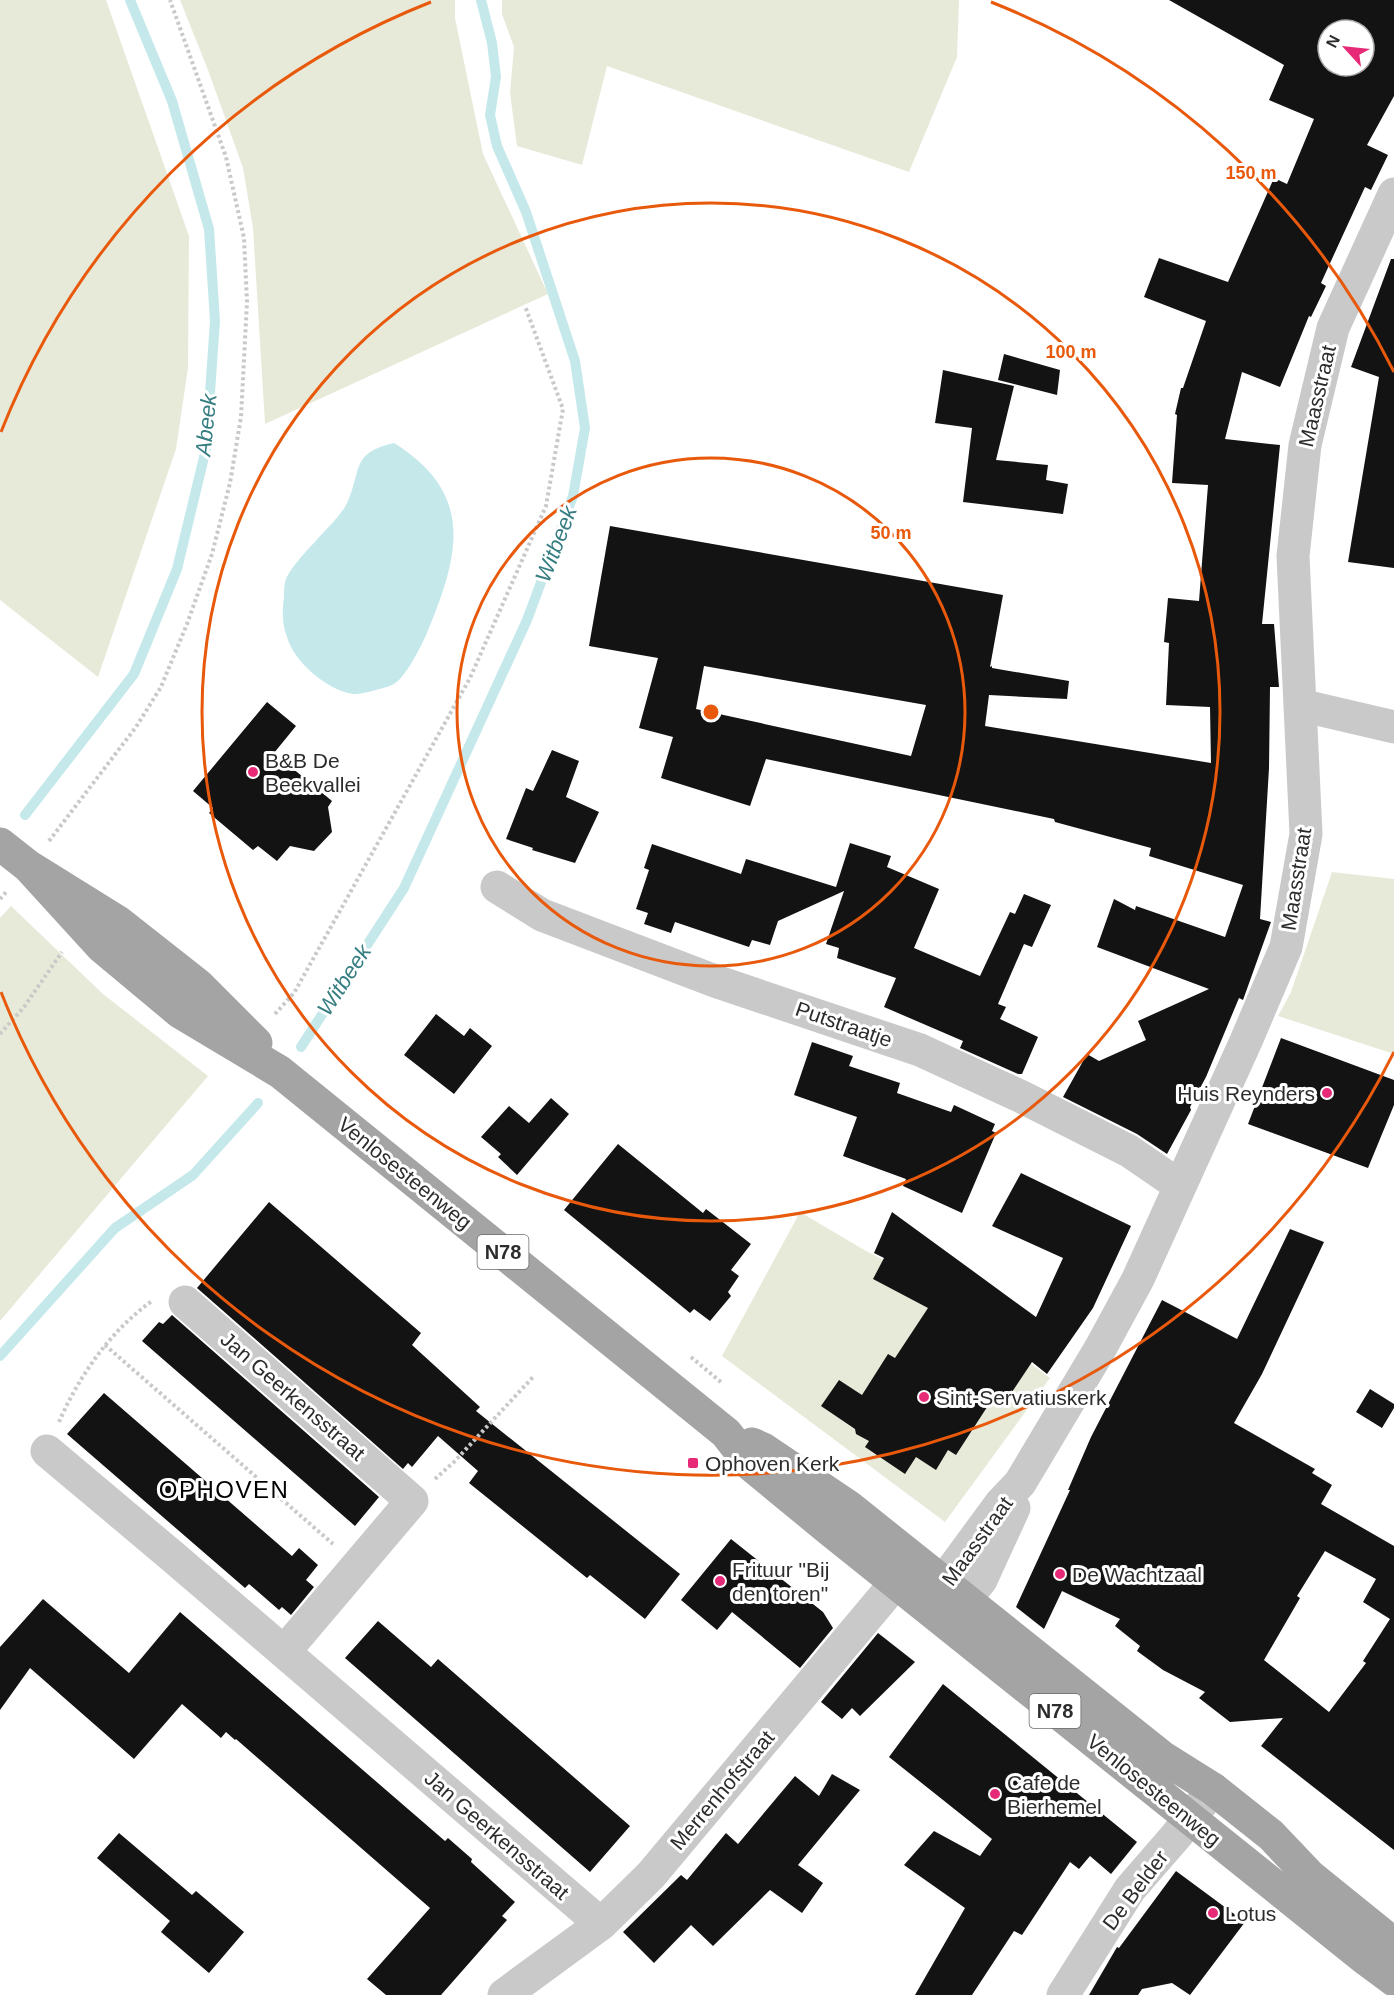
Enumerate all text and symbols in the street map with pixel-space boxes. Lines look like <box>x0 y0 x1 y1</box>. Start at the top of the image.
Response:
north arrow <box>1316 18 1376 78</box>
text: N <box>1323 32 1343 50</box>
text: 150 m <box>1225 163 1277 183</box>
text: 100 m <box>1045 342 1097 362</box>
street label: Maasstraat <box>1294 343 1340 449</box>
water label: Abeek <box>190 392 222 459</box>
water label: Witbeek <box>530 502 582 585</box>
text: 50 m <box>870 523 912 543</box>
centre of rings <box>701 702 721 722</box>
place label: B&B De Beekvallei <box>265 749 361 796</box>
marker: B&B De Beekvallei <box>246 765 260 779</box>
street label: Maasstraat <box>1277 826 1316 932</box>
water label: Witbeek <box>312 939 377 1020</box>
street label: Putstraatje <box>793 997 895 1051</box>
place label: Huis Reynders <box>1177 1082 1315 1105</box>
marker: Huis Reynders <box>1320 1086 1334 1100</box>
street label: Venlosesteenweg <box>334 1112 476 1234</box>
road number: N78 <box>478 1235 528 1269</box>
street label: Jan Geerkensstraat <box>216 1327 370 1465</box>
place label: Sint-Servatiuskerk <box>936 1386 1107 1409</box>
marker: Sint-Servatiuskerk <box>917 1390 931 1404</box>
place label: Ophoven Kerk <box>705 1452 840 1475</box>
marker: Ophoven Kerk <box>686 1456 700 1470</box>
district label: OPHOVEN <box>159 1476 289 1503</box>
street label: Maasstraat <box>937 1492 1017 1590</box>
place label: Frituur "Bij den toren" <box>732 1558 829 1605</box>
place label: De Wachtzaal <box>1072 1563 1202 1586</box>
marker: De Wachtzaal <box>1053 1567 1067 1581</box>
marker: Frituur "Bij den toren" <box>713 1574 727 1588</box>
road number: N78 <box>1030 1694 1080 1728</box>
street label: Merrenhofstraat <box>666 1726 779 1854</box>
street label: Venlosesteenweg <box>1083 1729 1225 1851</box>
street label: Jan Geerkensstraat <box>420 1766 574 1904</box>
place label: Cafe de Bierhemel <box>1007 1771 1102 1818</box>
marker: Cafe de Bierhemel <box>988 1787 1002 1801</box>
street label: De Belder <box>1098 1846 1172 1934</box>
place label: Lotus <box>1225 1902 1276 1925</box>
marker: Lotus <box>1206 1906 1220 1920</box>

